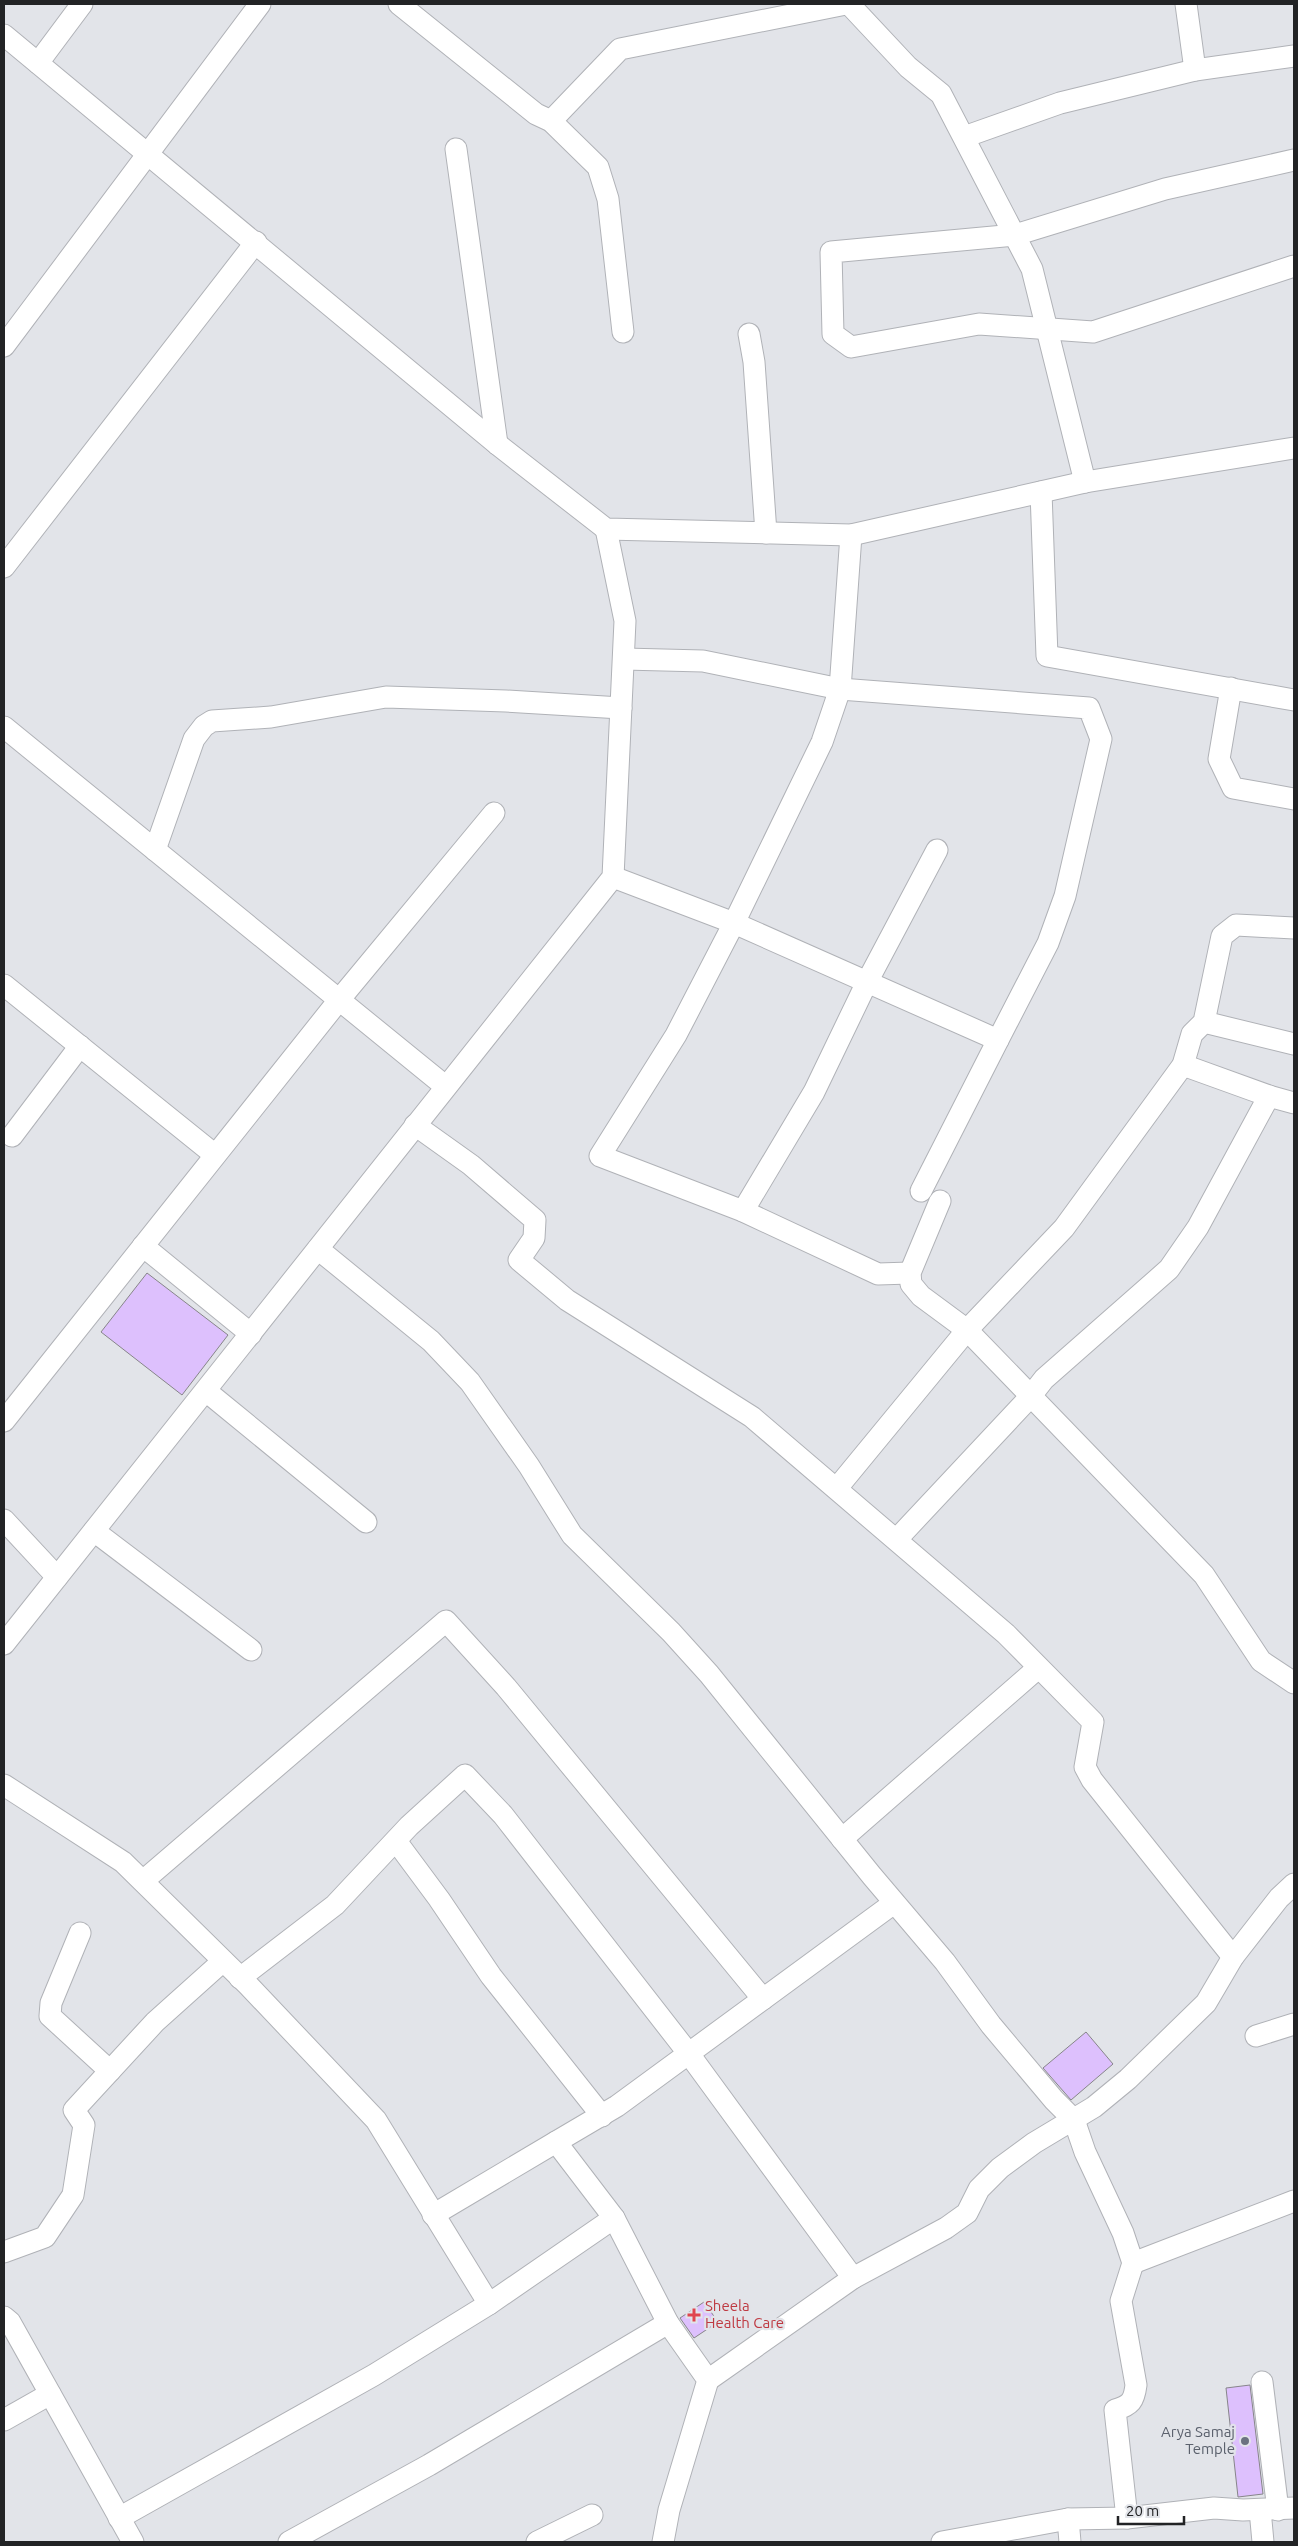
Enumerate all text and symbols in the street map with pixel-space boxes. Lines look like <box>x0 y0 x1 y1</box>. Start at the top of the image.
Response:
place label: Sheela Health Care <box>705 2297 784 2331</box>
marker: Sheela Health Care <box>687 2308 701 2322</box>
place label: Arya Samaj Temple <box>1161 2423 1235 2457</box>
marker: Arya Samaj Temple <box>1239 2435 1251 2447</box>
scale bar <box>1118 2494 1184 2526</box>
text: 20 m <box>1126 2502 1159 2519</box>

